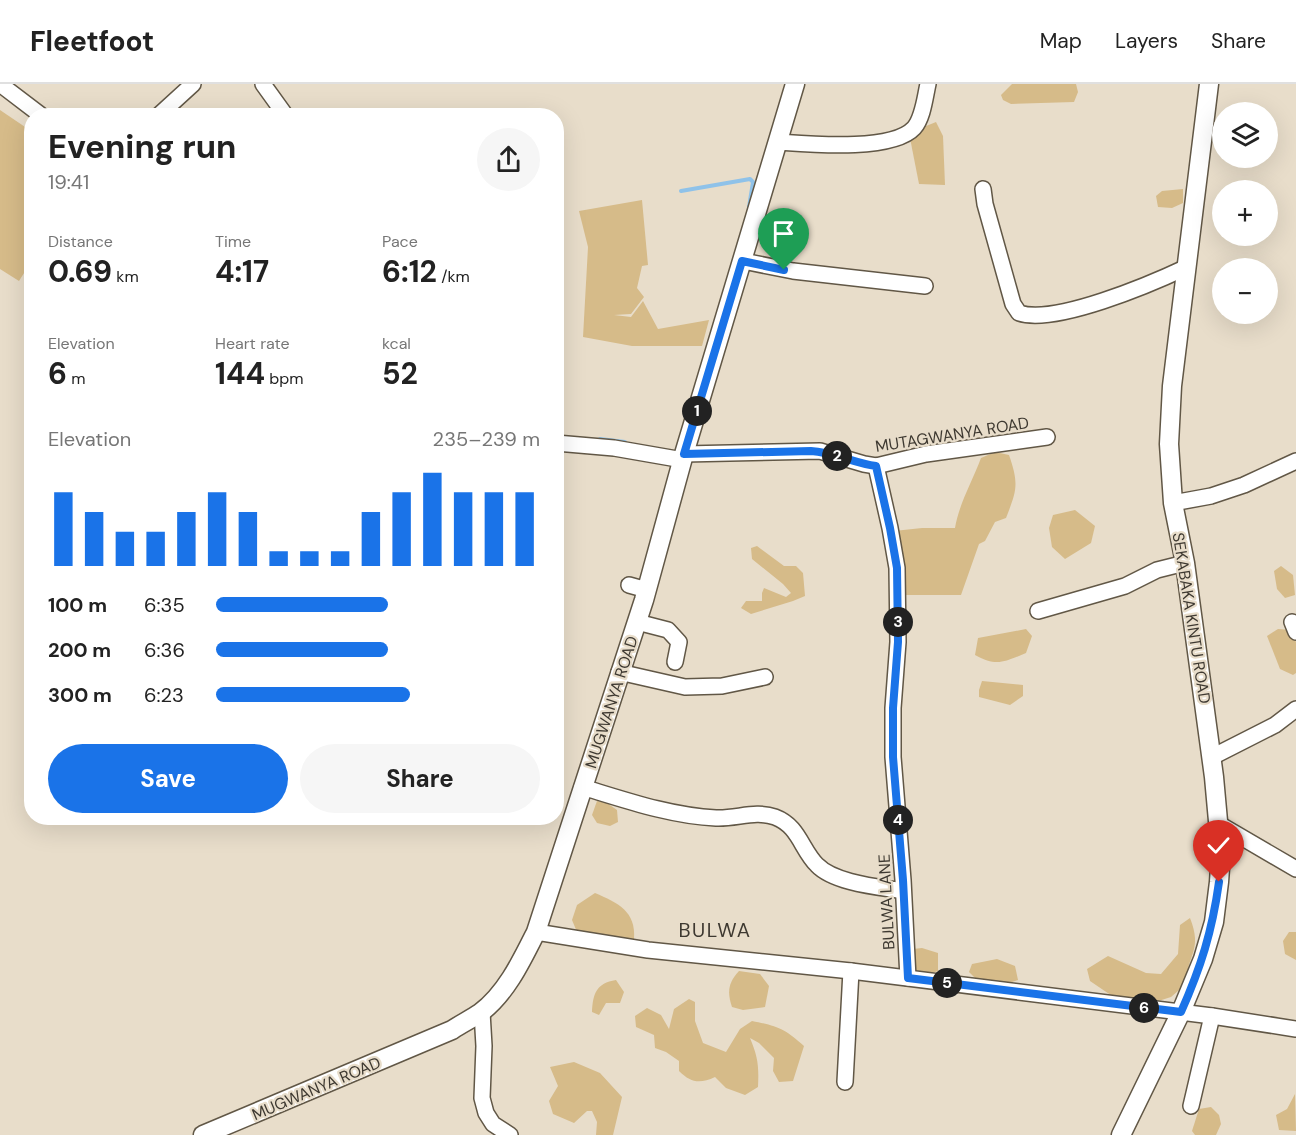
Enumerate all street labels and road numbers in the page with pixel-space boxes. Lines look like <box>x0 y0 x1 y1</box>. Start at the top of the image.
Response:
street label: MUTAGWANYA ROAD <box>874 412 1031 457</box>
street label: SEKABAKA KINTU ROAD <box>1168 531 1215 705</box>
street label: MUGWANYA ROAD <box>580 633 643 771</box>
street label: BULWA LANE <box>874 854 899 950</box>
street label: MUGWANYA ROAD <box>249 1052 384 1125</box>

